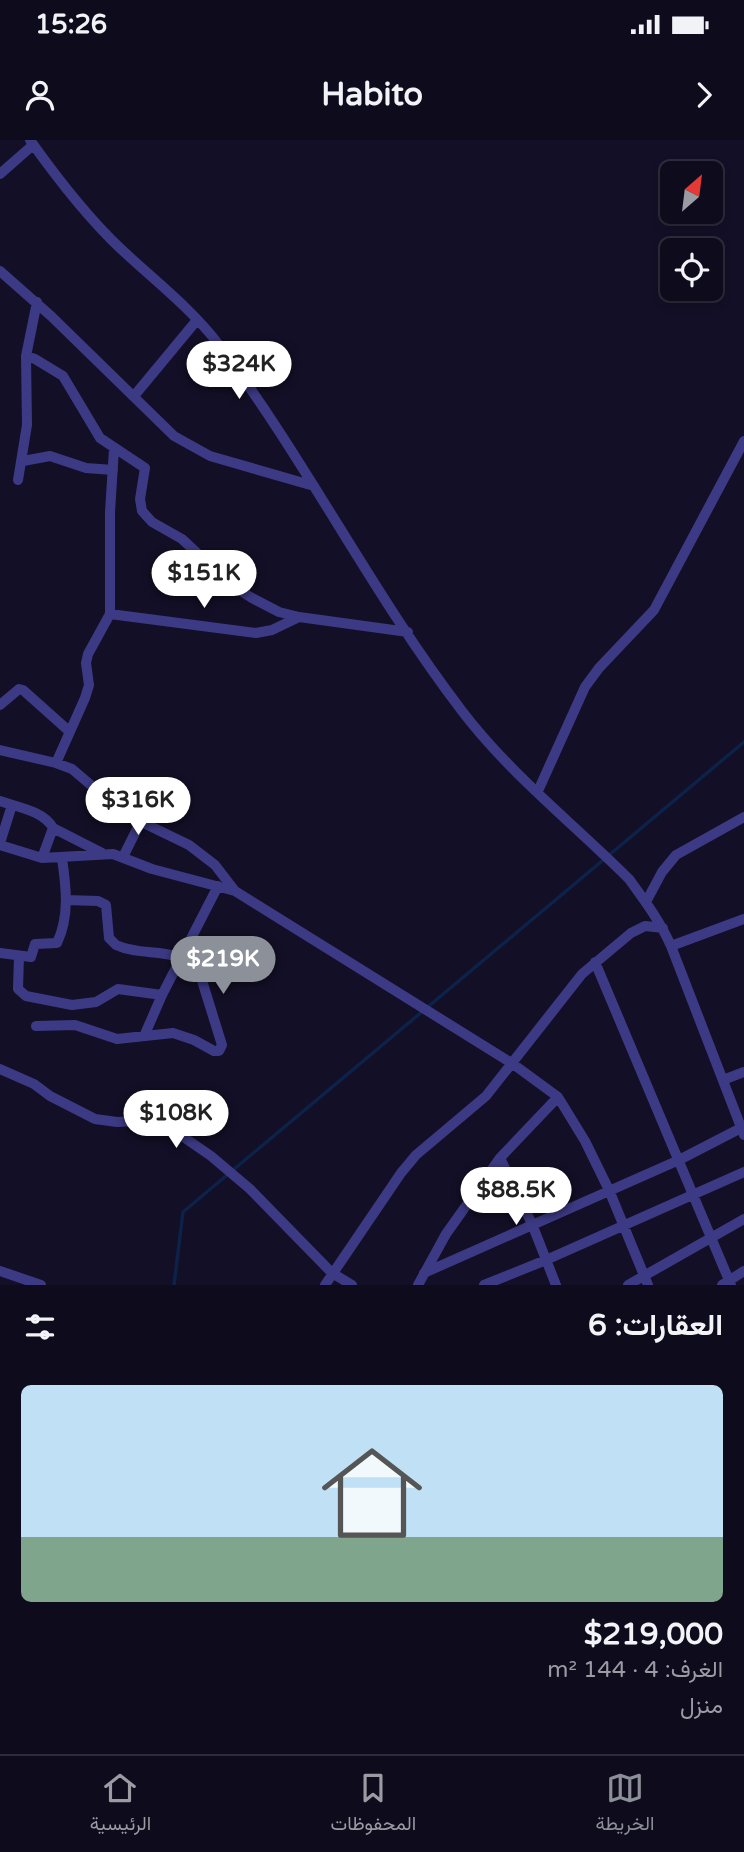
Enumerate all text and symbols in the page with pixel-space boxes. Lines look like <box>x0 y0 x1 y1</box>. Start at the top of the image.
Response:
text: 15:26 <box>35 9 107 40</box>
icon: person <box>21 76 59 114</box>
text: Habito <box>321 76 423 114</box>
icon: forward <box>685 76 723 114</box>
north arrow <box>660 161 723 224</box>
map controls <box>660 161 723 301</box>
button: locate <box>660 238 723 301</box>
pin: $324K <box>190 342 288 401</box>
text: $324K <box>203 350 275 378</box>
pin: $151K <box>155 550 253 610</box>
text: $151K <box>168 559 240 587</box>
pin: $316K <box>89 778 187 837</box>
text: $316K <box>102 786 174 814</box>
pin: $219K <box>174 936 272 996</box>
text: $219K <box>187 945 259 973</box>
pin: $108K <box>127 1090 225 1150</box>
text: $108K <box>140 1099 212 1127</box>
pin: $88.5K <box>459 1168 573 1227</box>
text: $88.5K <box>477 1176 555 1204</box>
text: العقارات: 6 <box>588 1307 723 1344</box>
icon: filters <box>21 1308 59 1346</box>
icon: home <box>309 1430 435 1556</box>
text: $219,000 <box>584 1616 723 1653</box>
text: الغرف: 4 · 144 m² <box>547 1656 723 1684</box>
text: منزل <box>680 1692 723 1720</box>
tab: الرئيسية <box>90 1769 151 1840</box>
tab: المحفوظات <box>331 1769 416 1840</box>
tab: الخريطة <box>596 1769 654 1840</box>

